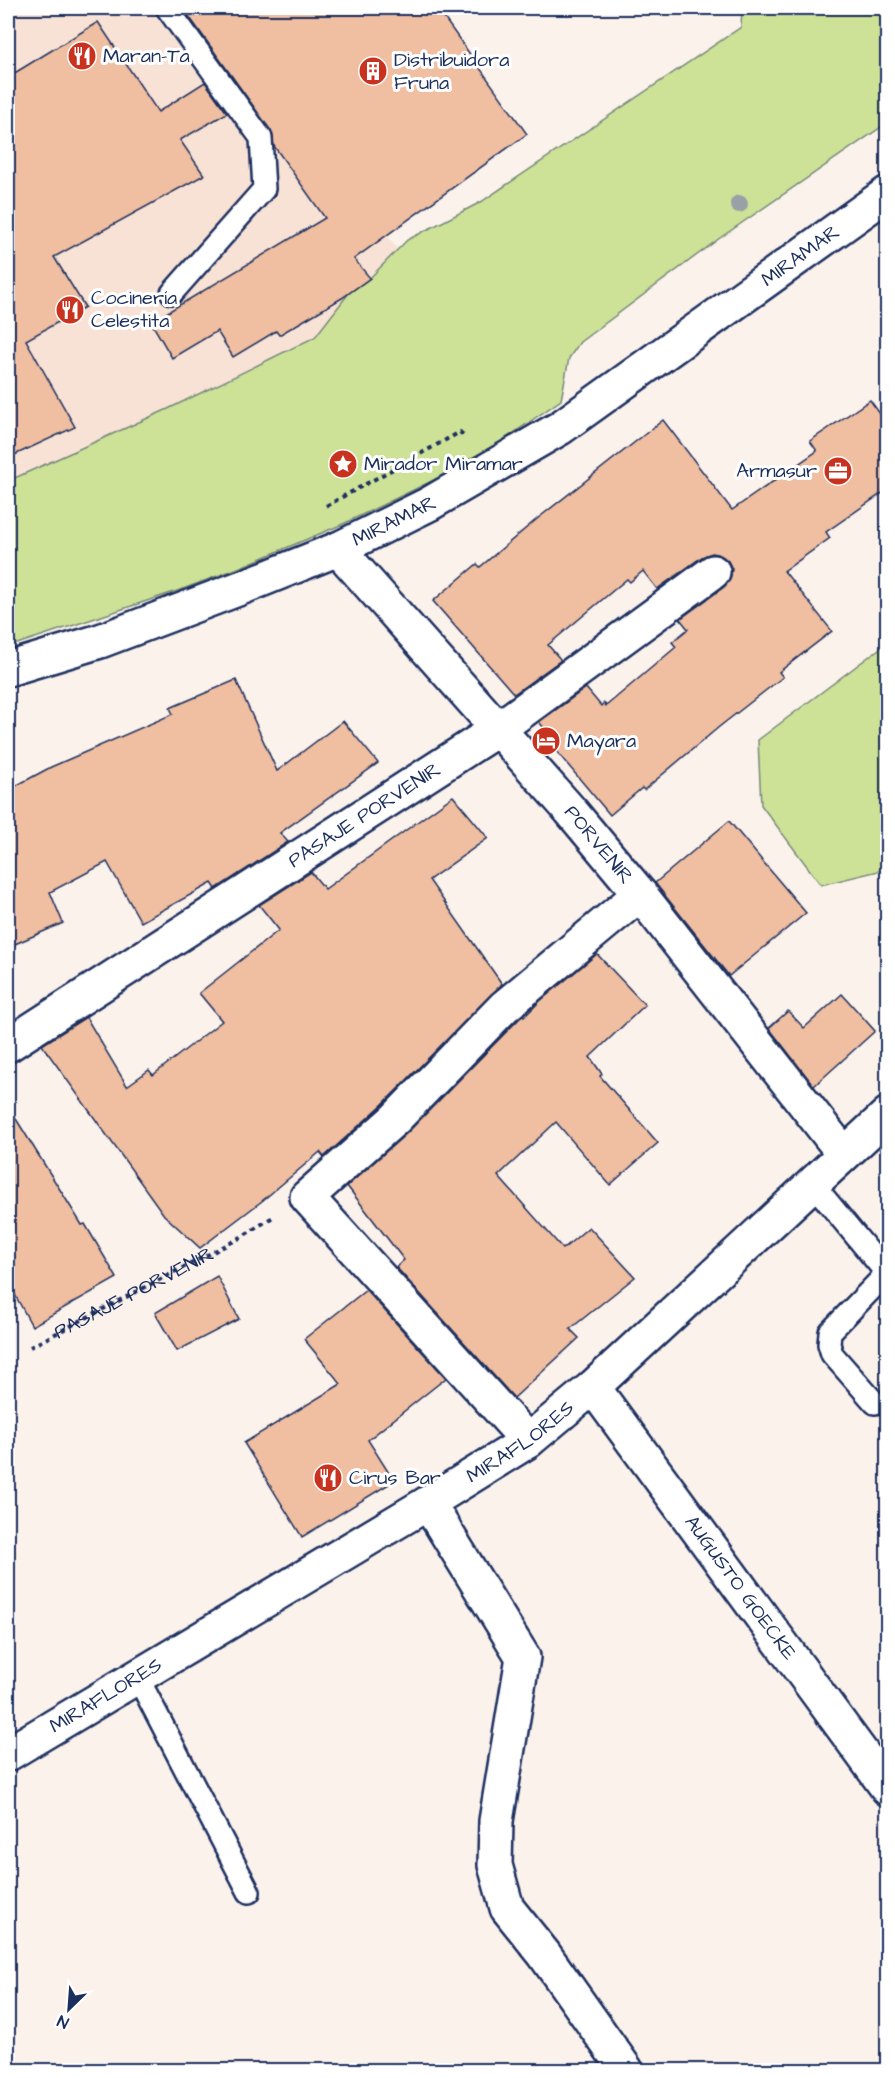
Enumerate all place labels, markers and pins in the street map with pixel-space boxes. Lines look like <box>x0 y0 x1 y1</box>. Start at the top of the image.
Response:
restaurant icon: Maran-Ta <box>66 40 98 72</box>
place label: Maran-Ta <box>103 42 190 70</box>
place label: Distribuidora Fruna <box>394 46 509 97</box>
building icon: Distribuidora Fruna <box>357 55 389 87</box>
place label: Cocinería Celestita <box>91 284 177 335</box>
restaurant icon: Cocinería Celestita <box>54 294 86 326</box>
place icon: Mirador Miramar <box>327 448 359 480</box>
place label: Mirador Miramar <box>364 450 523 478</box>
office icon: Armasur <box>822 455 854 487</box>
place label: Armasur <box>736 457 817 485</box>
hotel icon: Mayara <box>530 725 562 757</box>
place label: Mayara <box>567 727 636 756</box>
restaurant icon: Cirus Bar <box>312 1462 344 1494</box>
place label: Cirus Bar <box>349 1464 441 1492</box>

